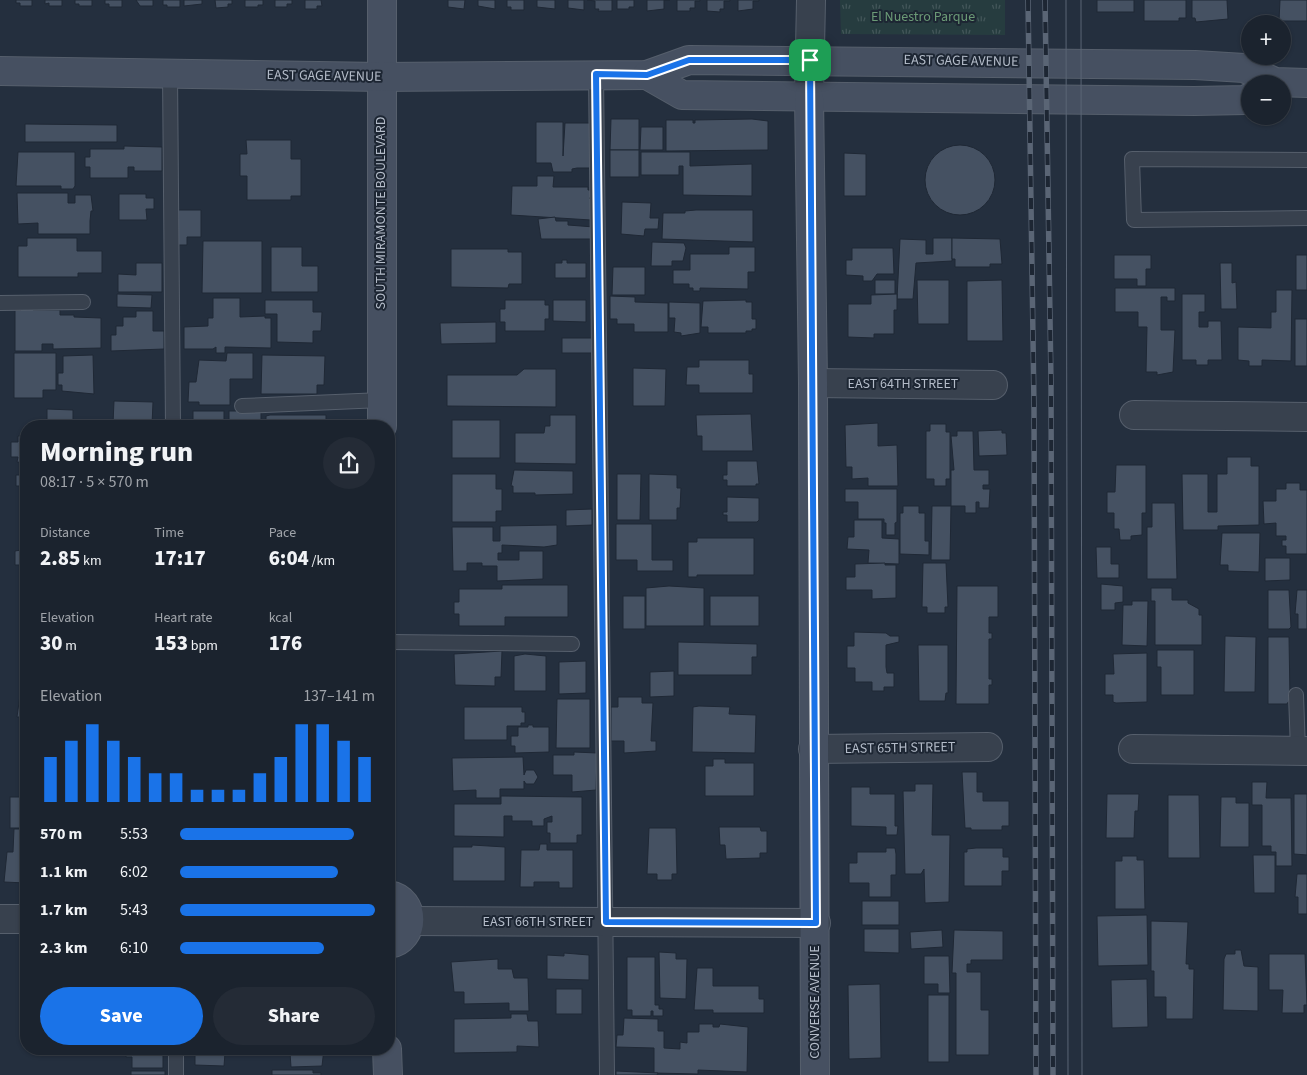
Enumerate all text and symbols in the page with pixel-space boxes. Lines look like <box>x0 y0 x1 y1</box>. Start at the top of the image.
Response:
park label: El Nuestro Parque <box>871 7 975 27</box>
map controls <box>1241 15 1291 125</box>
button: + <box>1241 15 1291 65</box>
pin <box>789 39 831 81</box>
icon: arrive <box>796 46 824 74</box>
street label: EAST GAGE AVENUE <box>903 50 1019 72</box>
street label: EAST GAGE AVENUE <box>266 65 382 87</box>
button: − <box>1241 75 1291 125</box>
street label: SOUTH MIRAMONTE BOULEVARD <box>371 117 391 309</box>
street label: EAST 64TH STREET <box>848 374 959 394</box>
text: Morning run <box>40 432 193 472</box>
button: share <box>323 437 375 489</box>
text: 08:17 · 5 × 570 m <box>40 471 149 493</box>
text: Distance <box>40 523 90 543</box>
text: Time <box>154 523 184 543</box>
text: Pace <box>269 523 296 543</box>
text: 2.85 <box>40 543 80 573</box>
text: 17:17 <box>154 543 206 573</box>
text: 6:04 <box>269 543 309 573</box>
text: km <box>80 551 102 571</box>
text: /km <box>309 551 335 571</box>
text: Elevation <box>40 608 95 628</box>
text: Heart rate <box>154 608 213 628</box>
text: kcal <box>269 608 292 628</box>
text: 30 <box>40 628 62 658</box>
text: 153 <box>154 628 188 658</box>
text: 176 <box>269 628 302 658</box>
text: m <box>62 636 77 656</box>
text: bpm <box>188 636 218 656</box>
text: Elevation <box>40 685 102 707</box>
text: 137–141 m <box>303 685 375 707</box>
street label: EAST 65TH STREET <box>844 737 956 759</box>
text: 570 m <box>40 823 82 845</box>
text: 5:53 <box>120 823 148 845</box>
text: 1.1 km <box>40 861 87 883</box>
text: 6:02 <box>120 861 148 883</box>
text: 1.7 km <box>40 899 87 921</box>
text: 5:43 <box>120 899 148 921</box>
street label: EAST 66TH STREET <box>483 912 594 932</box>
text: 2.3 km <box>40 937 87 959</box>
text: 6:10 <box>120 937 148 959</box>
street label: CONVERSE AVENUE <box>805 945 825 1059</box>
button: Save <box>40 987 203 1045</box>
button: Share <box>213 987 375 1045</box>

